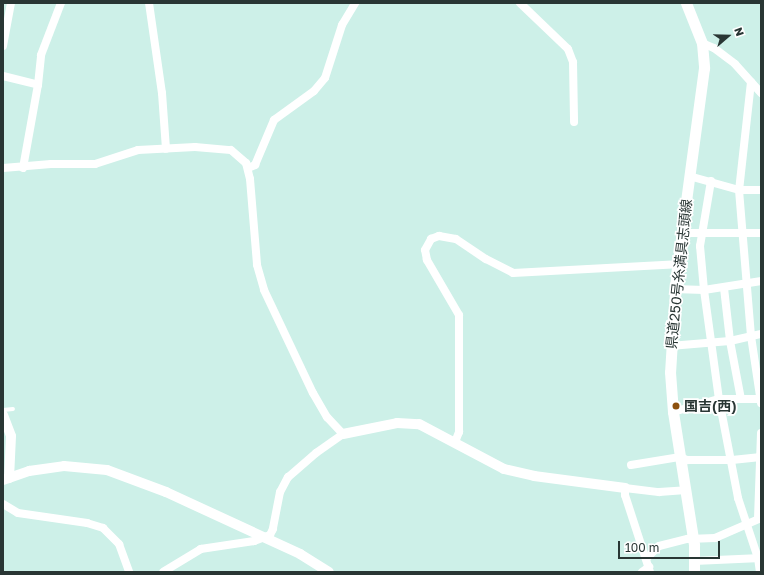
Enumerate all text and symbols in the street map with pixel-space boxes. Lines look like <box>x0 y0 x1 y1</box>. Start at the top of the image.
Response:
north arrow <box>708 16 748 56</box>
text: N <box>732 26 747 38</box>
street label: 県道250号糸満具志頭線 <box>663 198 695 350</box>
place label: 国吉(西) <box>684 398 737 414</box>
marker: 国吉(西) <box>671 401 681 411</box>
scale bar <box>620 533 722 559</box>
text: 100 m <box>625 540 659 555</box>

